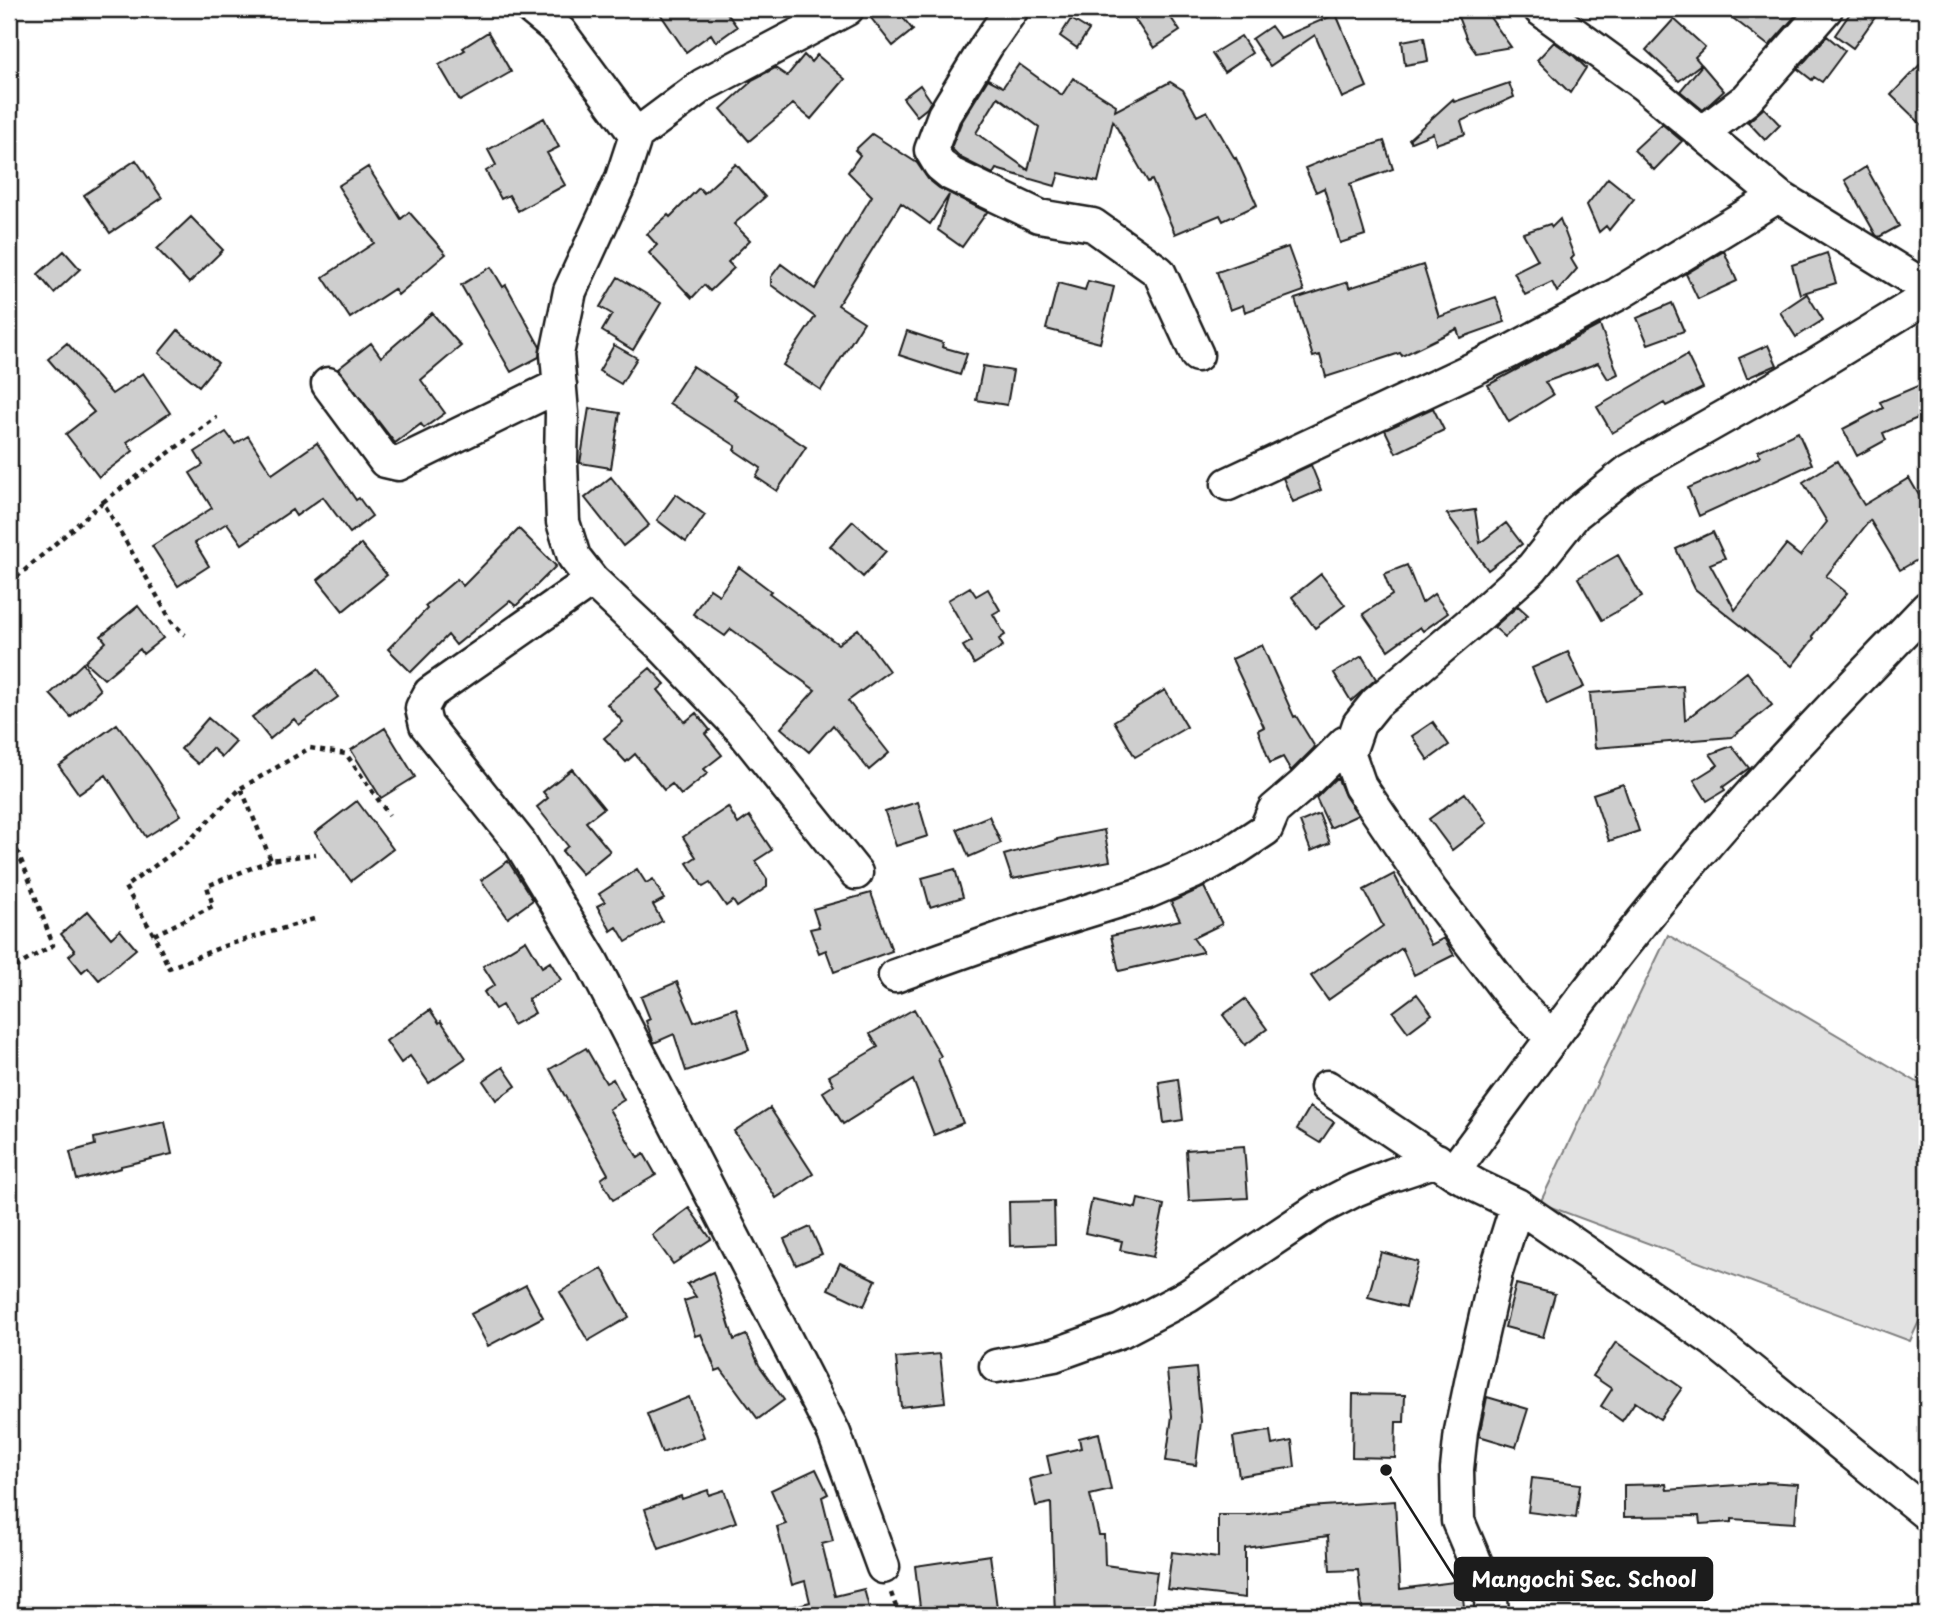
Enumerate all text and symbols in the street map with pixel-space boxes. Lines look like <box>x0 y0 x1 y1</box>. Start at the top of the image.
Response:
callout: Mangochi Sec. School <box>1455 1558 1712 1600</box>
text: Mangochi Sec. School <box>1471 1562 1697 1594</box>

